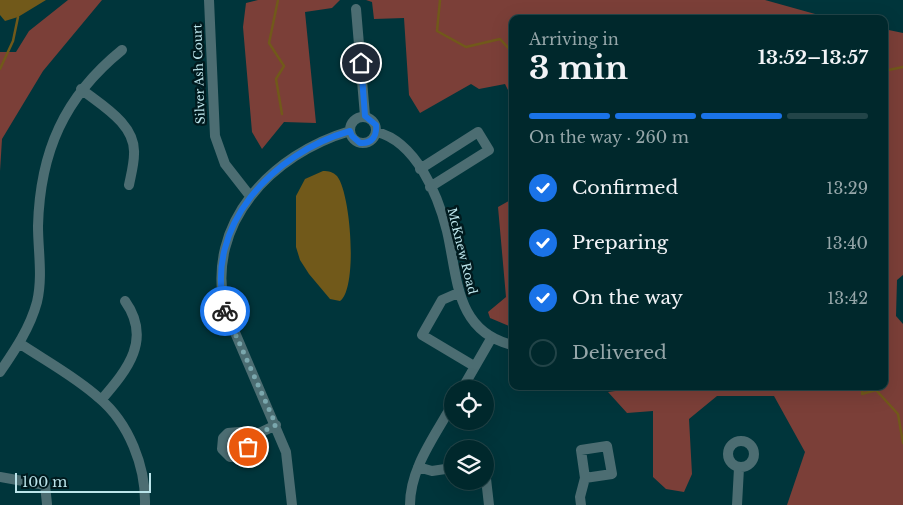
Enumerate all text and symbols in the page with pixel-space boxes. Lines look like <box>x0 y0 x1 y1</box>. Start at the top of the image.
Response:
street label: Silver Ash Court <box>189 23 208 124</box>
text: Arriving in <box>529 29 619 49</box>
pin <box>340 42 382 84</box>
text: 13:52–13:57 <box>758 46 868 69</box>
text: 3 min <box>529 48 628 88</box>
icon: home <box>347 49 375 77</box>
text: On the way · 260 m <box>529 127 689 147</box>
icon: check <box>529 174 557 202</box>
text: Confirmed <box>572 176 678 199</box>
text: 13:29 <box>826 178 868 198</box>
street label: McKnew Road <box>444 206 481 296</box>
icon: check <box>529 229 557 257</box>
text: Preparing <box>572 231 668 254</box>
text: 13:40 <box>826 233 868 253</box>
icon: check <box>529 284 557 312</box>
courier <box>200 286 250 336</box>
text: On the way <box>572 286 683 309</box>
text: 13:42 <box>827 288 868 308</box>
icon: bike <box>211 297 239 325</box>
text: Delivered <box>572 341 667 364</box>
map controls <box>444 380 494 490</box>
button: locate <box>444 380 494 430</box>
pin <box>227 426 269 468</box>
icon: bag <box>234 433 262 461</box>
button: layers <box>444 440 494 490</box>
scale bar <box>15 470 151 493</box>
text: 100 m <box>22 473 67 491</box>

